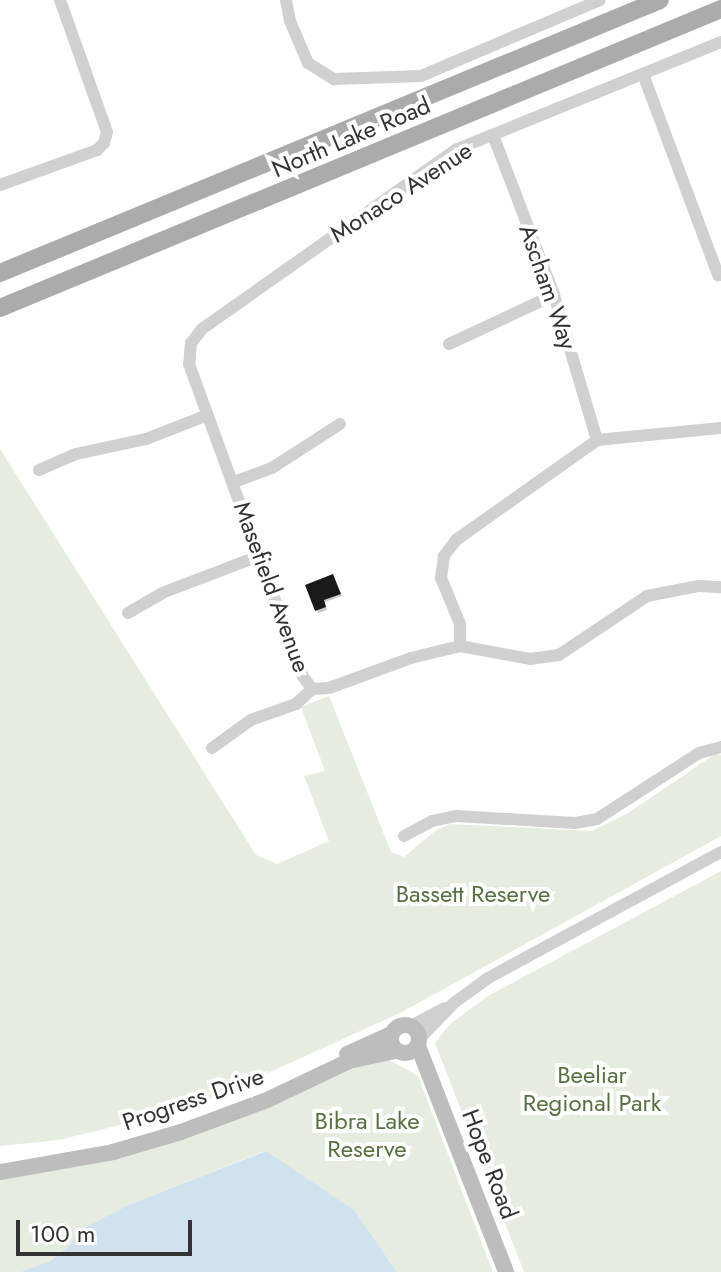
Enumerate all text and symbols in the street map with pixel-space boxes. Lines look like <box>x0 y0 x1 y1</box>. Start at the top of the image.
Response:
street label: North Lake Road <box>267 91 435 183</box>
street label: Monaco Avenue <box>325 135 477 249</box>
street label: Ascham Way <box>513 221 583 353</box>
street label: Masefield Avenue <box>228 498 316 676</box>
park label: Bassett Reserve <box>396 880 550 908</box>
street label: Progress Drive <box>119 1061 267 1137</box>
park label: Beeliar Regional Park <box>523 1061 661 1117</box>
street label: Hope Road <box>456 1105 524 1223</box>
park label: Bibra Lake Reserve <box>314 1107 420 1163</box>
scale bar <box>20 1204 196 1254</box>
text: 100 m <box>30 1216 96 1251</box>

